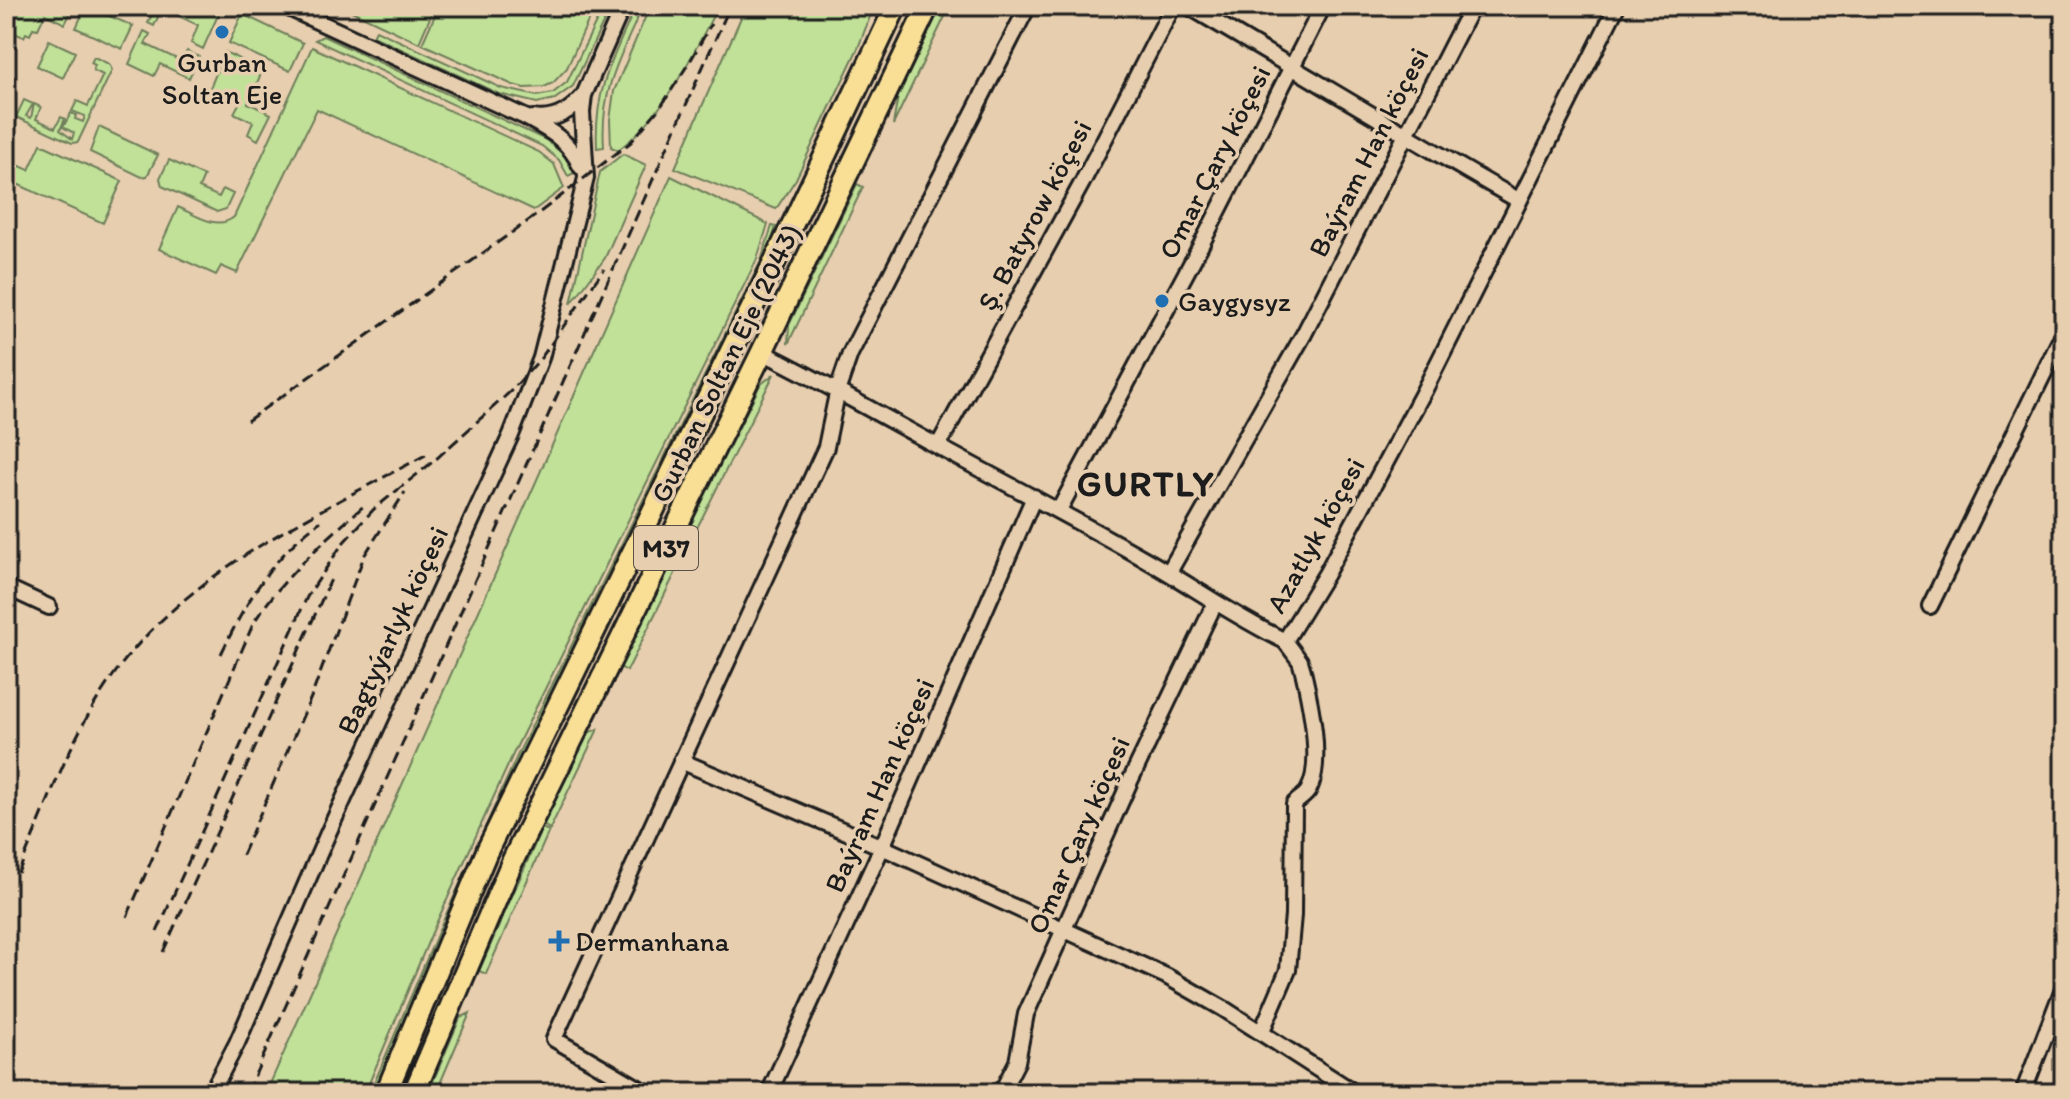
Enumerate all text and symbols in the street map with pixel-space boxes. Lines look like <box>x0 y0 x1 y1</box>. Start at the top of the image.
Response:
marker: Gurban Soltan Eje <box>213 23 231 41</box>
street label: Baýram Han köçesi <box>1301 42 1435 262</box>
place label: Gurban Soltan Eje <box>162 45 282 111</box>
street label: Omar Çary köçesi <box>1151 60 1277 264</box>
street label: Ş. Batyrow köçesi <box>969 114 1099 316</box>
street label: Gurban Soltan Eje (2043) <box>643 218 807 508</box>
place label: Gaygysyz <box>1178 284 1291 318</box>
marker: Gaygysyz <box>1153 292 1171 310</box>
street label: Azatlyk köçesi <box>1258 451 1372 619</box>
district label: GURTLY <box>1077 462 1215 505</box>
street label: Bagtyýarlyk köçesi <box>329 521 455 739</box>
road number: M37 <box>634 526 698 570</box>
street label: Baýram Han köçesi <box>817 673 941 897</box>
street label: Omar Çary köçesi <box>1019 731 1137 939</box>
place label: Dermanhana <box>575 924 730 958</box>
marker: Dermanhana <box>550 932 568 950</box>

